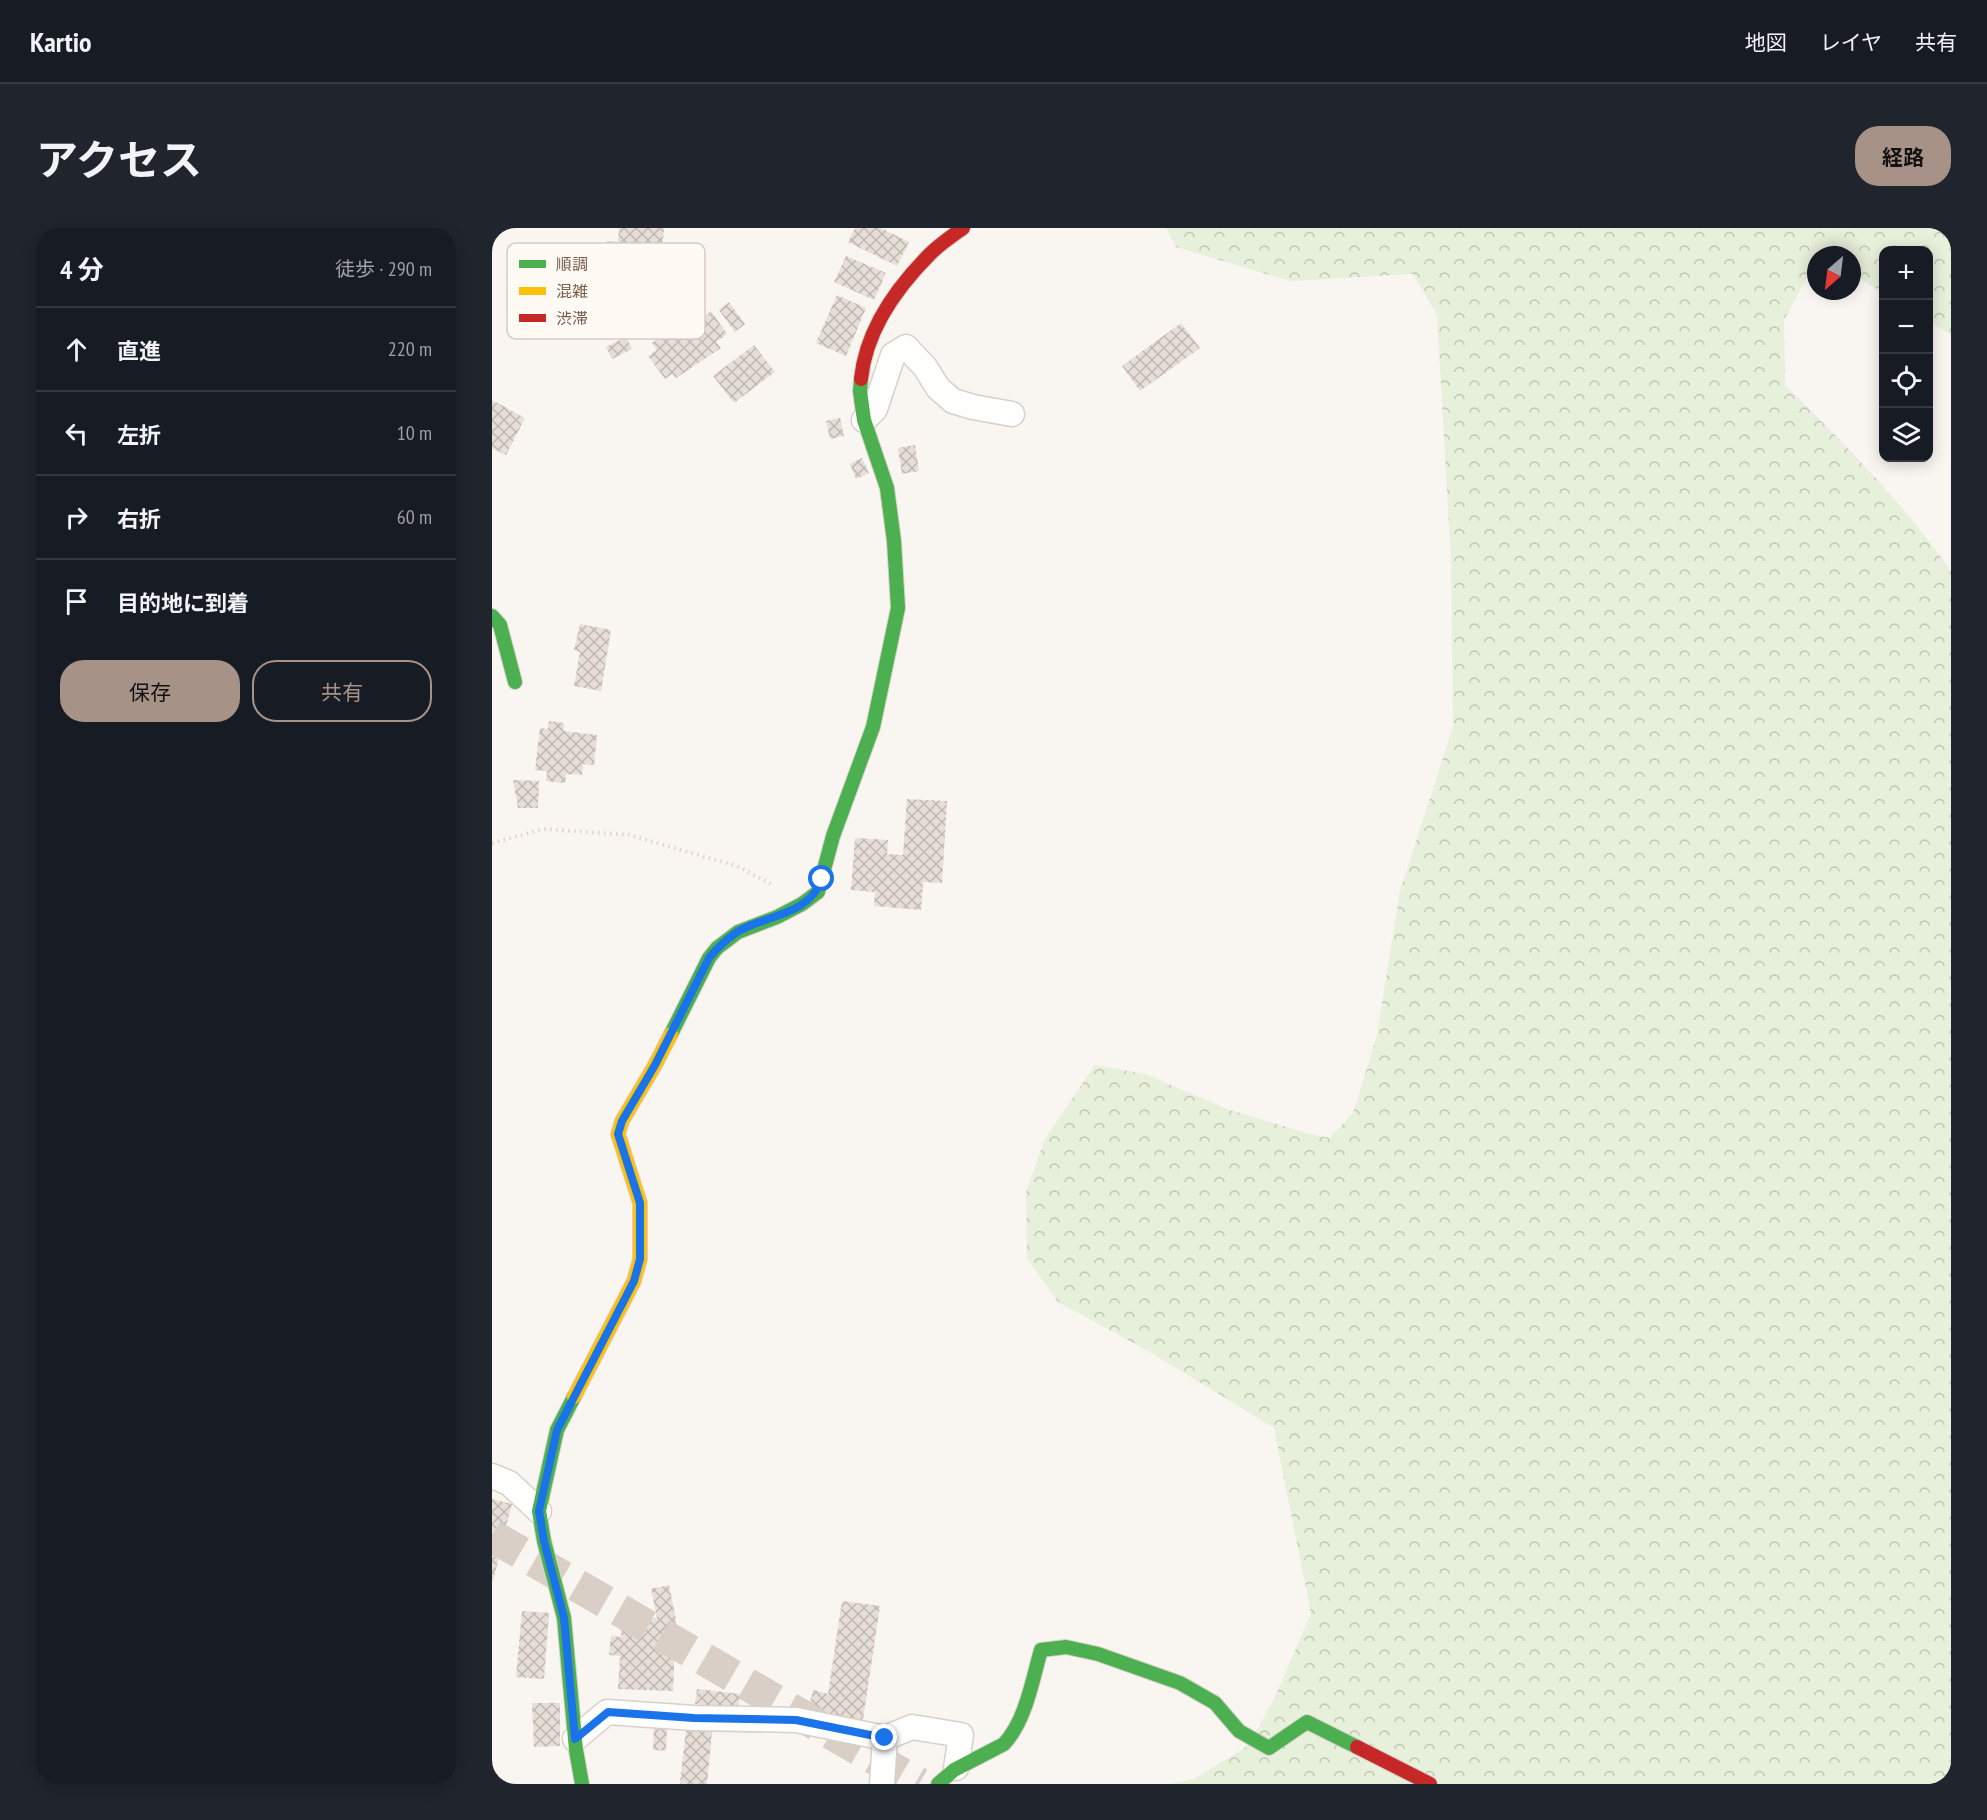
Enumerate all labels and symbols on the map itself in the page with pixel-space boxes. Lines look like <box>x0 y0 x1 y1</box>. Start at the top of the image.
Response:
legend <box>507 243 705 339</box>
north arrow <box>1807 246 1861 300</box>
text: 順調 <box>556 254 588 274</box>
text: 混雑 <box>556 281 588 301</box>
text: 渋滞 <box>556 308 588 328</box>
route start <box>808 865 834 891</box>
route end <box>871 1724 897 1750</box>

